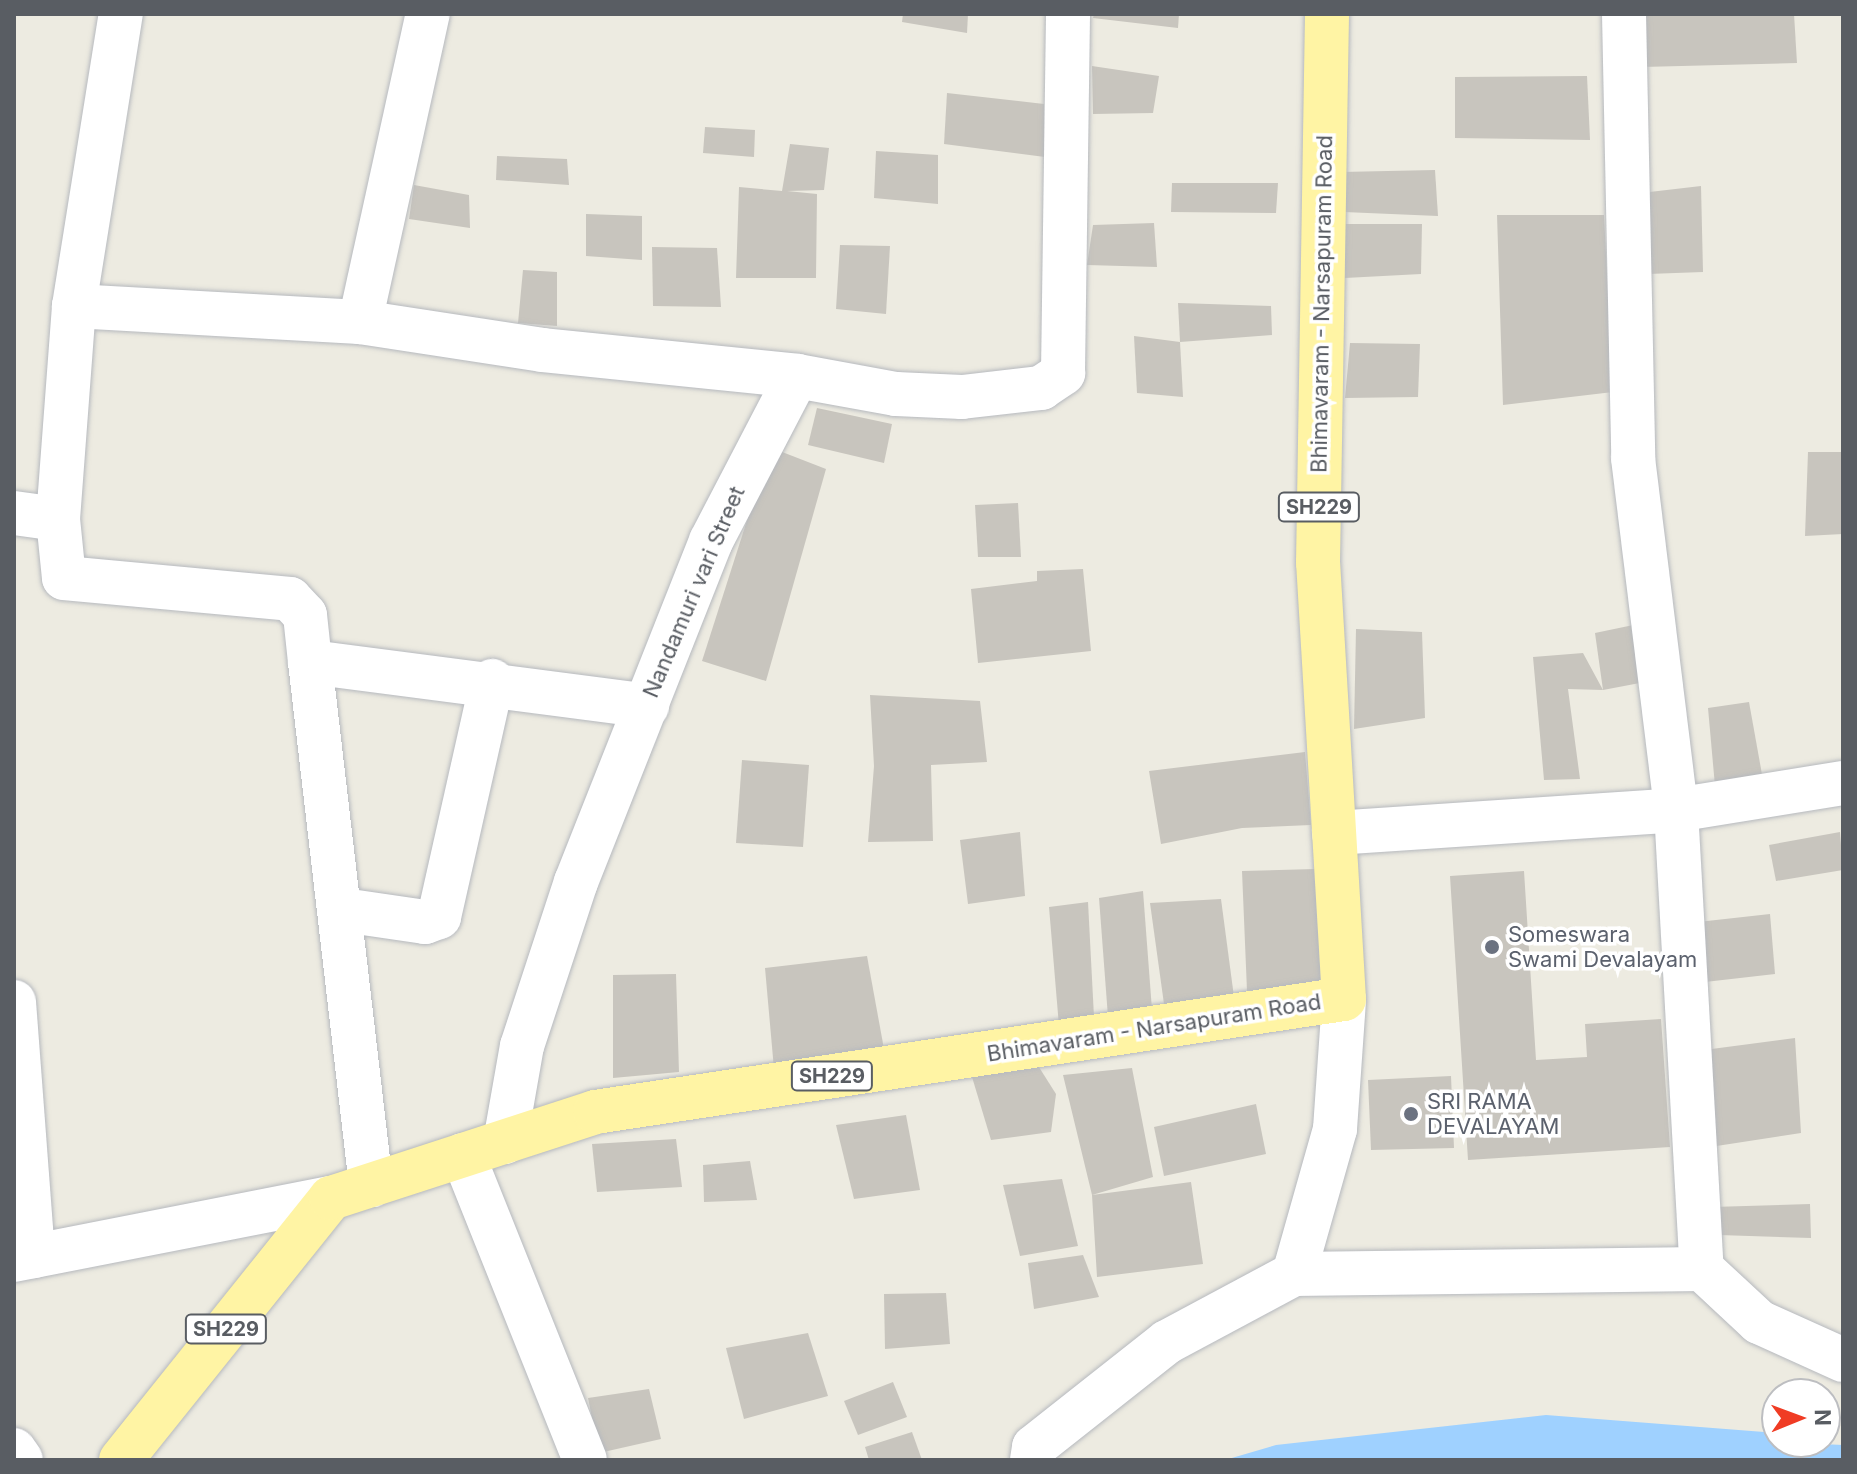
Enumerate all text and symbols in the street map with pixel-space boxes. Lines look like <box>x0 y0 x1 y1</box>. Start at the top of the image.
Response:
street label: Bhimavaram - Narsapuram Road <box>1306 135 1338 473</box>
street label: Nandamuri vari Street <box>638 482 750 702</box>
road number: SH229 <box>1277 491 1361 523</box>
place label: Someswara Swami Devalayam <box>1508 921 1697 972</box>
marker: Someswara Swami Devalayam <box>1483 938 1501 956</box>
street label: Bhimavaram - Narsapuram Road <box>985 989 1323 1067</box>
road number: SH229 <box>790 1060 874 1092</box>
place label: SRI RAMA DEVALAYAM <box>1427 1088 1559 1140</box>
marker: SRI RAMA DEVALAYAM <box>1402 1105 1420 1123</box>
road number: SH229 <box>184 1313 268 1345</box>
north arrow <box>1761 1378 1841 1458</box>
text: N <box>1810 1409 1836 1426</box>

